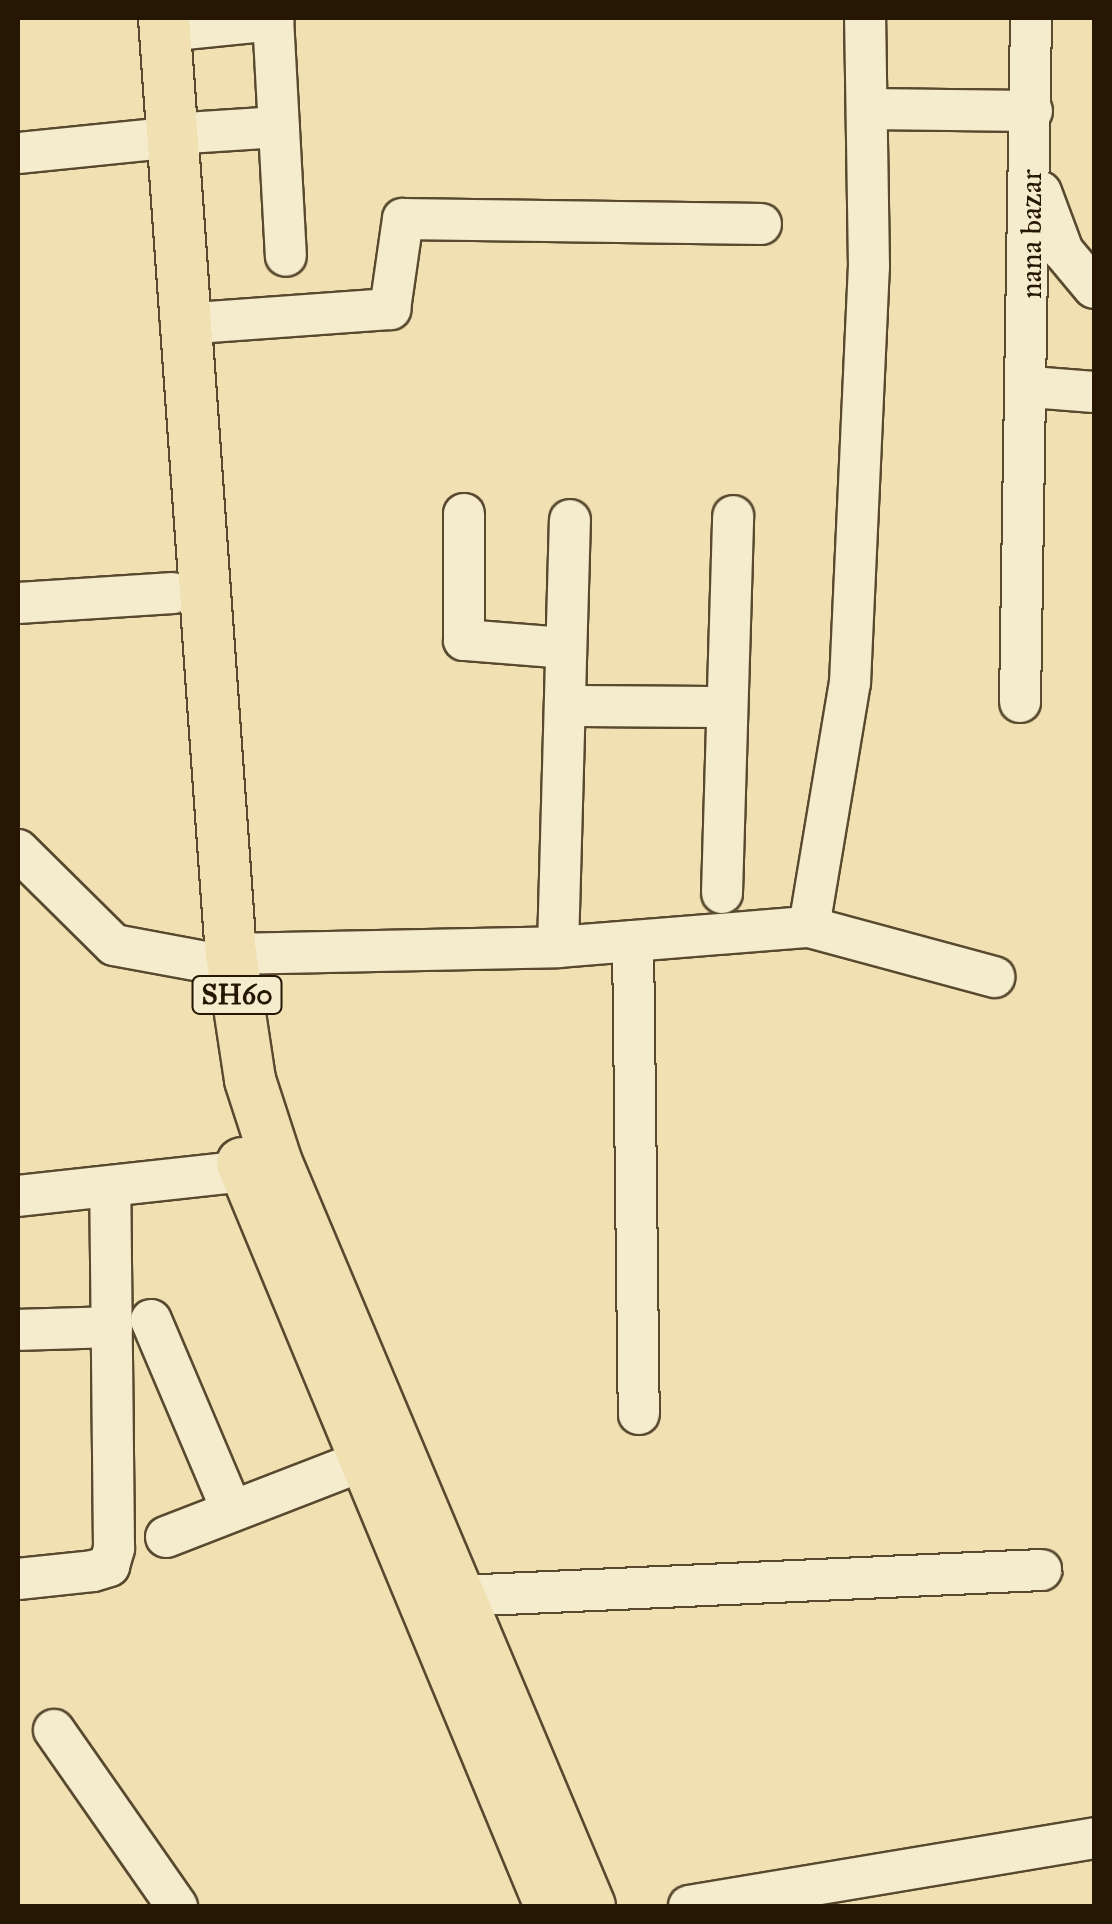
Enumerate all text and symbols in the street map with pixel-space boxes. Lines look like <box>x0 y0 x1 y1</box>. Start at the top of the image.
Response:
street label: nana bazar <box>1013 169 1049 299</box>
road number: SH60 <box>190 972 284 1018</box>

